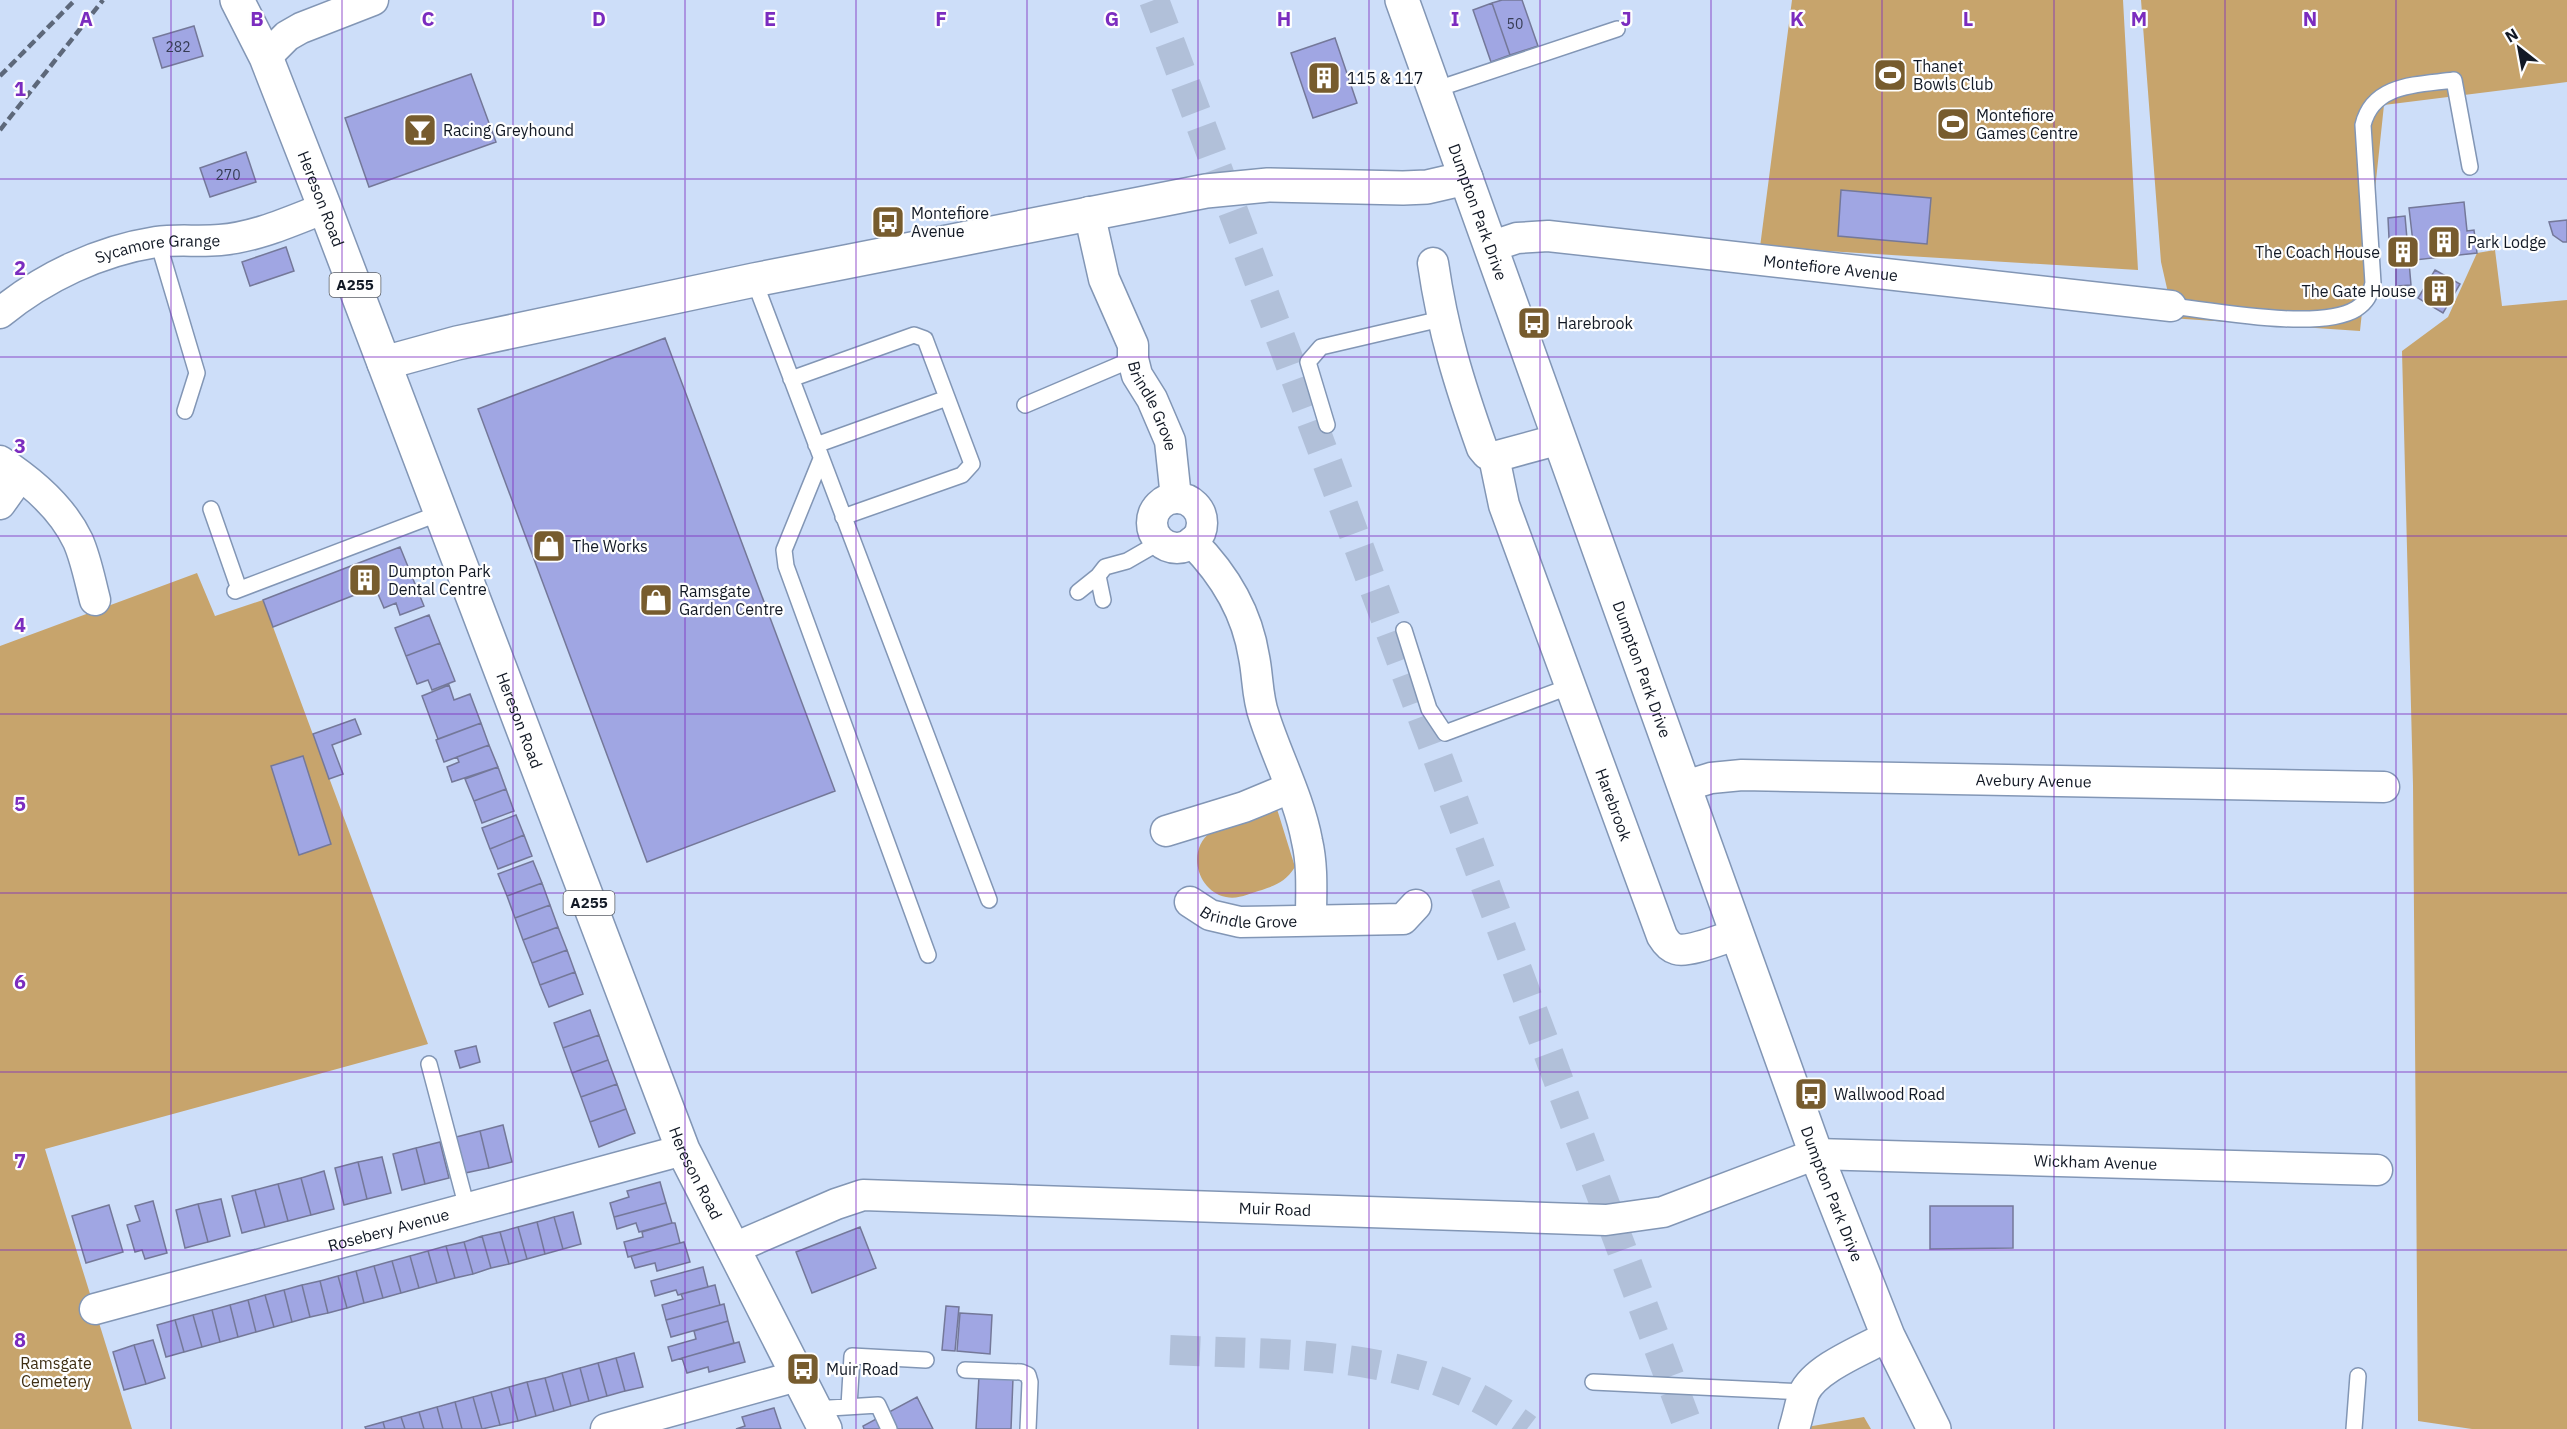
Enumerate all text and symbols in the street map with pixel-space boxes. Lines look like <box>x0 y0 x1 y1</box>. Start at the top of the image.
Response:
text: A <box>79 5 93 32</box>
text: B <box>250 5 264 32</box>
text: C <box>421 5 435 32</box>
text: D <box>592 5 606 32</box>
text: E <box>764 5 776 32</box>
text: F <box>935 5 947 32</box>
text: G <box>1105 5 1119 32</box>
text: H <box>1277 5 1291 32</box>
text: I <box>1451 5 1459 32</box>
text: J <box>1620 5 1632 32</box>
text: K <box>1790 5 1804 32</box>
text: L <box>1963 5 1973 32</box>
text: M <box>2131 5 2147 32</box>
text: N <box>2303 5 2317 32</box>
house number: 50 <box>1507 15 1523 33</box>
north arrow <box>2489 18 2549 78</box>
text: N <box>2501 24 2521 47</box>
house number: 282 <box>165 38 191 56</box>
place label: Thanet Bowls Club <box>1913 56 1993 94</box>
sports icon: Thanet Bowls Club <box>1872 57 1908 93</box>
building icon: 115 & 117 <box>1306 60 1342 96</box>
place label: 115 & 117 <box>1347 68 1423 88</box>
text: 1 <box>14 75 26 102</box>
place label: Montefiore Games Centre <box>1976 105 2078 143</box>
sports icon: Montefiore Games Centre <box>1935 106 1971 142</box>
bar icon: Racing Greyhound <box>402 112 438 148</box>
place label: Racing Greyhound <box>443 120 574 140</box>
street label: Dumpton Park Drive <box>1444 141 1512 283</box>
street label: Hereson Road <box>294 148 349 249</box>
house number: 270 <box>215 166 241 184</box>
place label: Montefiore Avenue <box>911 203 989 241</box>
bus stop icon: Montefiore Avenue <box>870 204 906 240</box>
building icon: Park Lodge <box>2426 224 2462 260</box>
street label: Sycamore Grange <box>92 230 221 267</box>
place label: Park Lodge <box>2467 232 2547 252</box>
building icon: The Coach House <box>2385 234 2421 270</box>
place label: The Coach House <box>2255 242 2380 262</box>
street label: Montefiore Avenue <box>1762 250 1899 285</box>
text: 2 <box>14 254 26 281</box>
road number: A255 <box>330 273 380 297</box>
building icon: The Gate House <box>2421 273 2457 309</box>
place label: The Gate House <box>2301 281 2416 301</box>
bus stop icon: Harebrook <box>1516 305 1552 341</box>
place label: Harebrook <box>1557 313 1633 333</box>
street label: Brindle Grove <box>1124 359 1181 452</box>
text: 3 <box>14 432 26 459</box>
shop icon: The Works <box>531 528 567 564</box>
place label: The Works <box>572 536 648 556</box>
place label: Dumpton Park Dental Centre <box>388 561 491 599</box>
building icon: Dumpton Park Dental Centre <box>347 562 383 598</box>
place label: Ramsgate Garden Centre <box>679 581 784 619</box>
shop icon: Ramsgate Garden Centre <box>638 582 674 618</box>
street label: Dumpton Park Drive <box>1608 598 1676 740</box>
text: 4 <box>14 611 26 638</box>
street label: Hereson Road <box>492 669 547 771</box>
street label: Harebrook <box>1591 765 1636 844</box>
street label: Avebury Avenue <box>1975 769 2092 792</box>
text: 5 <box>14 790 26 817</box>
road number: A255 <box>564 891 614 915</box>
street label: Brindle Grove <box>1196 901 1298 932</box>
text: 6 <box>14 968 26 995</box>
bus stop icon: Wallwood Road <box>1793 1076 1829 1112</box>
place label: Wallwood Road <box>1834 1084 1945 1104</box>
street label: Dumpton Park Drive <box>1797 1123 1868 1265</box>
street label: Hereson Road <box>665 1124 727 1223</box>
text: 7 <box>14 1147 26 1174</box>
street label: Wickham Avenue <box>2033 1150 2158 1174</box>
street label: Muir Road <box>1238 1198 1312 1220</box>
street label: Rosebery Avenue <box>326 1204 452 1256</box>
text: 8 <box>14 1326 26 1353</box>
bus stop icon: Muir Road <box>785 1351 821 1387</box>
park label: Ramsgate Cemetery <box>20 1353 92 1391</box>
place label: Muir Road <box>826 1359 899 1379</box>

